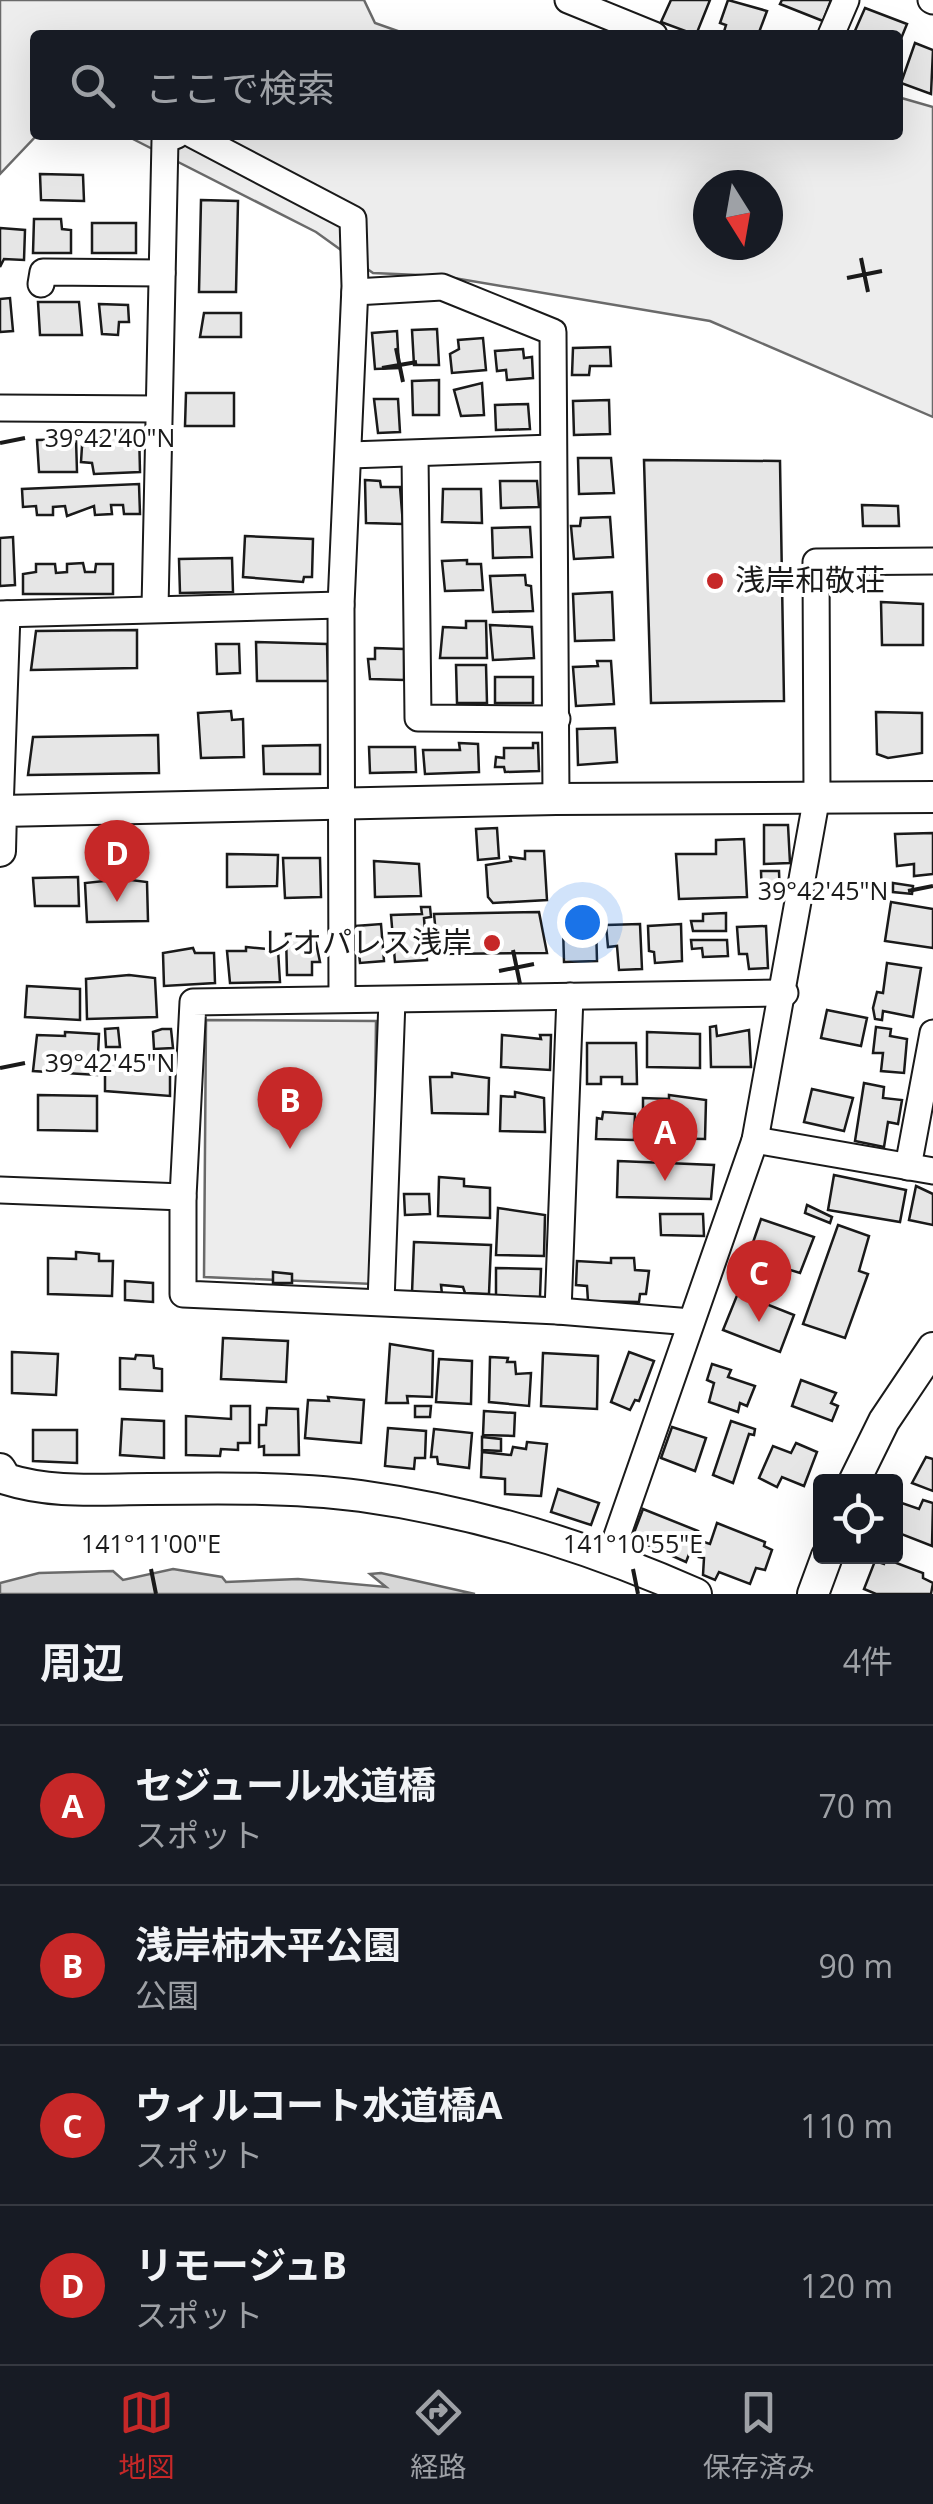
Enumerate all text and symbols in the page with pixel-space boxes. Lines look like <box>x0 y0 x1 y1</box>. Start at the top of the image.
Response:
search box <box>30 30 903 140</box>
icon: search <box>65 58 120 113</box>
text: ここで検索 <box>145 61 335 113</box>
north arrow <box>693 170 783 260</box>
text: 39°42'40"N <box>45 420 175 454</box>
place label: 浅岸和敬荘 <box>735 559 885 600</box>
marker: 浅岸和敬荘 <box>704 570 726 592</box>
pin: D <box>84 820 150 902</box>
text: 39°42'45"N <box>758 873 888 907</box>
your location <box>557 897 608 948</box>
place label: レオパレス浅岸 <box>262 921 472 962</box>
marker: レオパレス浅岸 <box>481 932 503 954</box>
text: 39°42'45"N <box>45 1045 175 1079</box>
pin: B <box>258 1066 322 1149</box>
pin: A <box>632 1098 698 1181</box>
pin: C <box>726 1240 792 1322</box>
map controls <box>813 1474 903 1564</box>
button: locate <box>813 1474 903 1564</box>
text: 141°11'00"E <box>81 1526 221 1560</box>
text: 141°10'55"E <box>563 1526 703 1560</box>
text: 周辺 <box>40 1633 124 1690</box>
text: 4件 <box>843 1639 893 1682</box>
text: セジュール水道橋 <box>135 1758 436 1810</box>
text: A <box>61 1784 84 1827</box>
text: 70 m <box>818 1784 893 1827</box>
text: スポット <box>135 1813 263 1856</box>
text: 浅岸柿木平公園 <box>135 1918 401 1970</box>
text: B <box>62 1944 83 1987</box>
text: 90 m <box>818 1944 893 1987</box>
text: 公園 <box>135 1973 199 2016</box>
text: ウィルコート水道橋A <box>135 2078 502 2130</box>
text: C <box>62 2104 83 2147</box>
text: 110 m <box>800 2104 893 2147</box>
text: スポット <box>135 2133 263 2176</box>
text: リモージュB <box>135 2238 347 2290</box>
text: D <box>61 2264 84 2307</box>
text: 120 m <box>800 2264 893 2307</box>
text: スポット <box>135 2293 263 2336</box>
tab: 地図 <box>118 2385 174 2485</box>
tab: 経路 <box>410 2385 467 2485</box>
tab: 保存済み <box>703 2385 815 2485</box>

